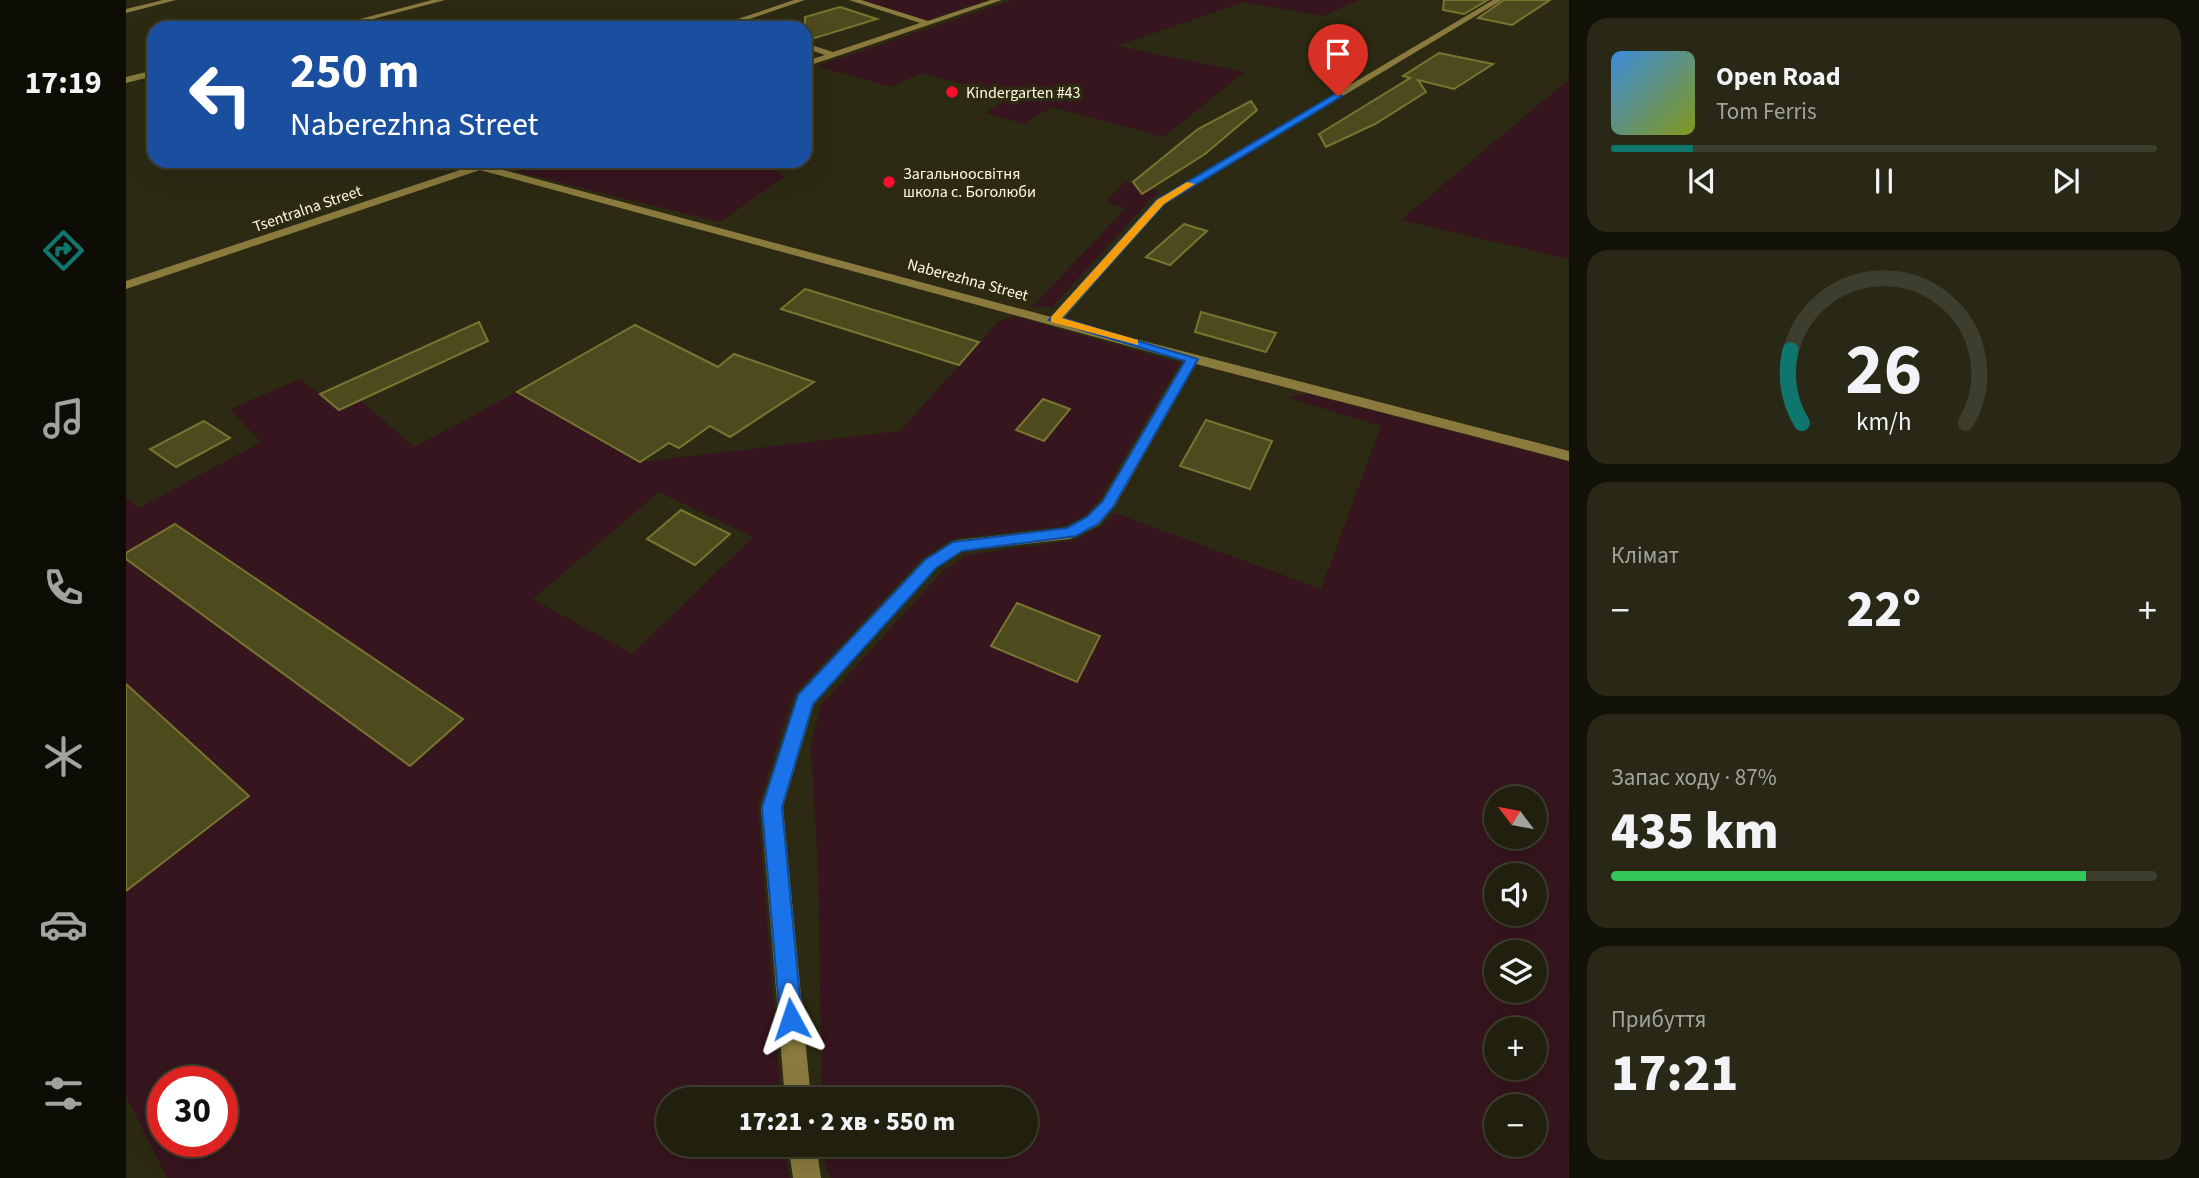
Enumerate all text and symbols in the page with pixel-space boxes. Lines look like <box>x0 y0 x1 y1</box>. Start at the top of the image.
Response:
pin <box>1308 24 1368 96</box>
icon: arrive <box>1319 35 1357 73</box>
text: 250 m <box>290 37 419 107</box>
icon: left <box>175 49 266 140</box>
text: Open Road <box>1716 58 1841 95</box>
text: 17:19 <box>24 60 102 106</box>
place label: Kindergarten #43 <box>966 82 1081 104</box>
marker: Kindergarten #43 <box>944 84 960 100</box>
text: Tom Ferris <box>1716 95 1817 128</box>
text: Naberezhna Street <box>290 102 538 148</box>
icon: previous <box>1683 162 1721 200</box>
icon: pause <box>1865 162 1903 200</box>
icon: next <box>2047 162 2085 200</box>
place label: Загальноосвітня школа с. Боголюби <box>903 163 1036 203</box>
marker: Загальноосвітня школа с. Боголюби <box>881 174 897 190</box>
street label: Tsentralna Street <box>250 180 365 238</box>
icon: directions <box>39 226 88 275</box>
street label: Naberezhna Street <box>905 253 1031 307</box>
text: 26 <box>1846 318 1922 422</box>
icon: music <box>39 394 88 443</box>
text: km/h <box>1856 404 1912 440</box>
text: Клімат <box>1611 539 1679 572</box>
icon: phone <box>39 563 88 612</box>
text: 22° <box>1847 573 1921 647</box>
text: − <box>1611 584 1630 638</box>
text: + <box>2138 584 2157 638</box>
icon: climate <box>39 732 88 781</box>
text: Запас ходу · 87% <box>1611 761 1777 794</box>
north arrow <box>1484 786 1547 849</box>
map controls <box>1484 786 1547 1157</box>
text: 435 km <box>1611 795 1779 869</box>
button: sound <box>1484 863 1547 926</box>
icon: car <box>39 900 88 949</box>
button: layers <box>1484 940 1547 1003</box>
position arrow <box>754 982 828 1056</box>
text: Прибуття <box>1611 1003 1706 1036</box>
button: + <box>1484 1017 1547 1080</box>
text: 17:21 <box>1611 1037 1738 1111</box>
speed limit sign: 30 <box>147 1066 238 1157</box>
icon: filters <box>39 1069 88 1118</box>
button: − <box>1484 1094 1547 1157</box>
text: 17:21 · 2 хв · 550 m <box>739 1103 955 1140</box>

